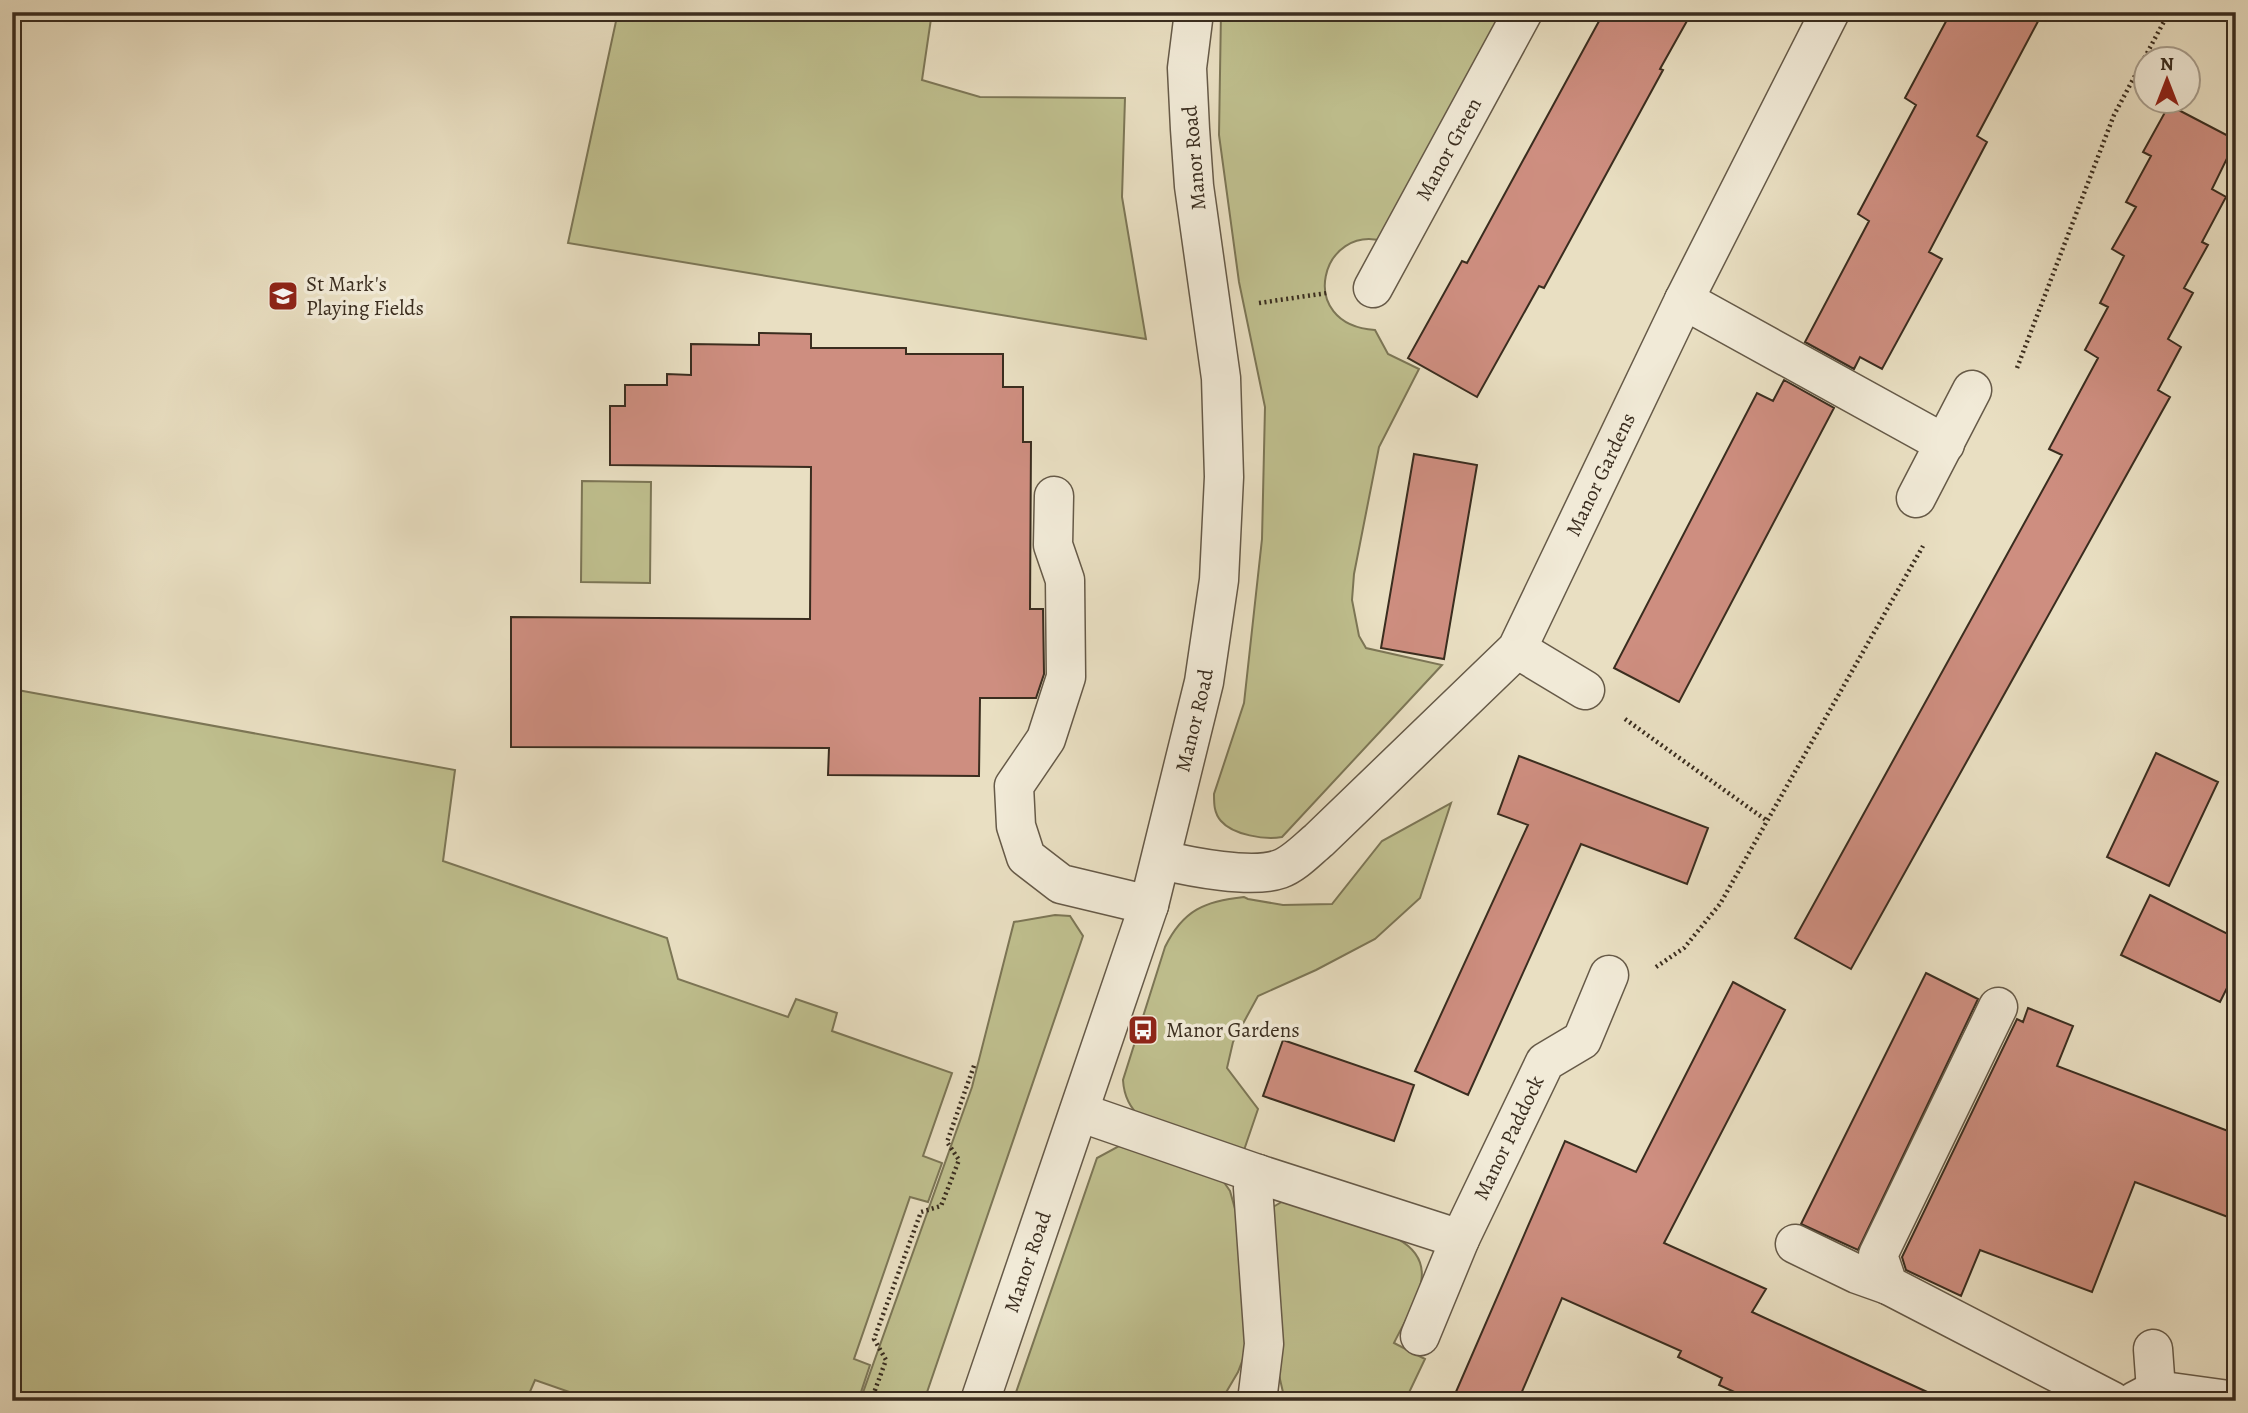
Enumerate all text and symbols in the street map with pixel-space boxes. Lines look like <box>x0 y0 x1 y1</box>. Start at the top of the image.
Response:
north arrow <box>2132 46 2202 116</box>
text: N <box>2160 51 2174 77</box>
street label: Manor Green <box>1409 93 1488 206</box>
street label: Manor Road <box>1175 104 1213 212</box>
place label: St Mark's Playing Fields <box>306 270 424 322</box>
school or university icon: St Mark's Playing Fields <box>266 279 300 313</box>
street label: Manor Gardens <box>1559 408 1642 541</box>
street label: Manor Road <box>1168 666 1220 775</box>
bus stop icon: Manor Gardens <box>1126 1013 1160 1047</box>
place label: Manor Gardens <box>1166 1016 1300 1044</box>
street label: Manor Paddock <box>1467 1070 1551 1205</box>
street label: Manor Road <box>997 1207 1058 1316</box>

